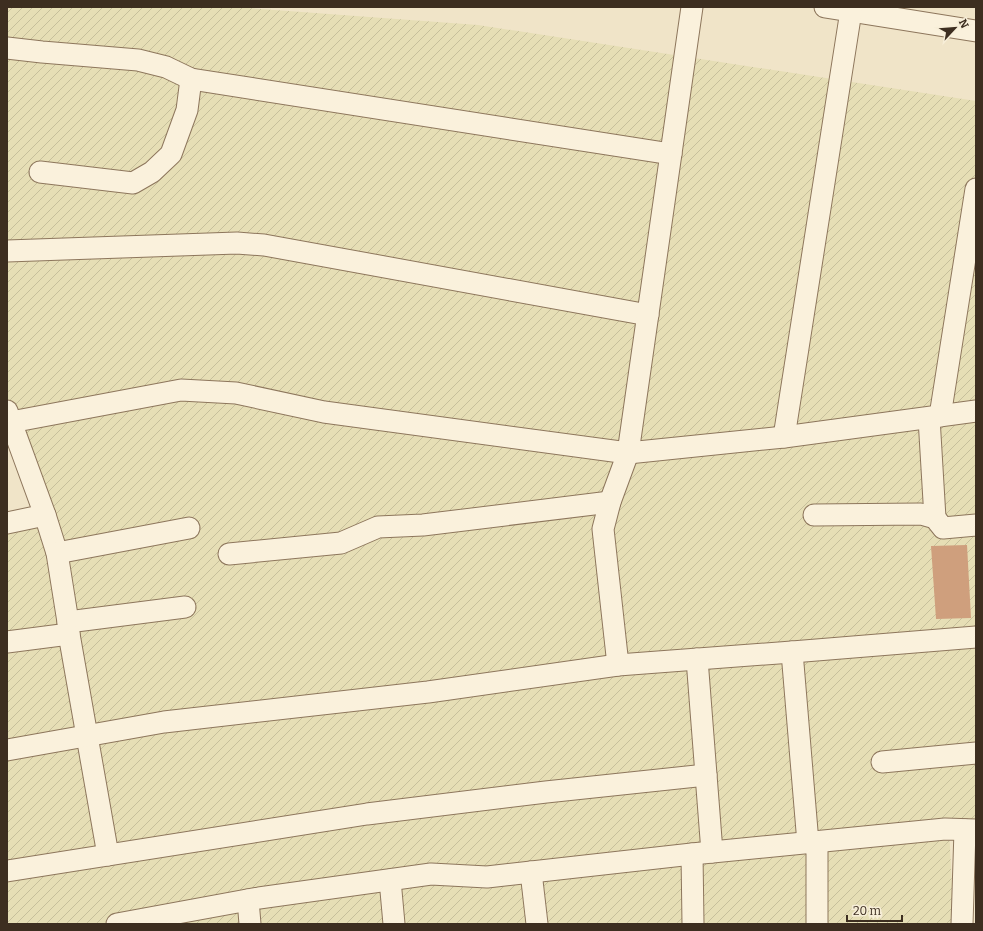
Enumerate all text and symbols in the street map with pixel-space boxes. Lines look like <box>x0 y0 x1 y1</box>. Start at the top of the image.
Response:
north arrow <box>935 8 975 48</box>
text: N <box>956 17 971 31</box>
scale bar <box>847 897 902 923</box>
text: 20 m <box>853 904 882 918</box>

